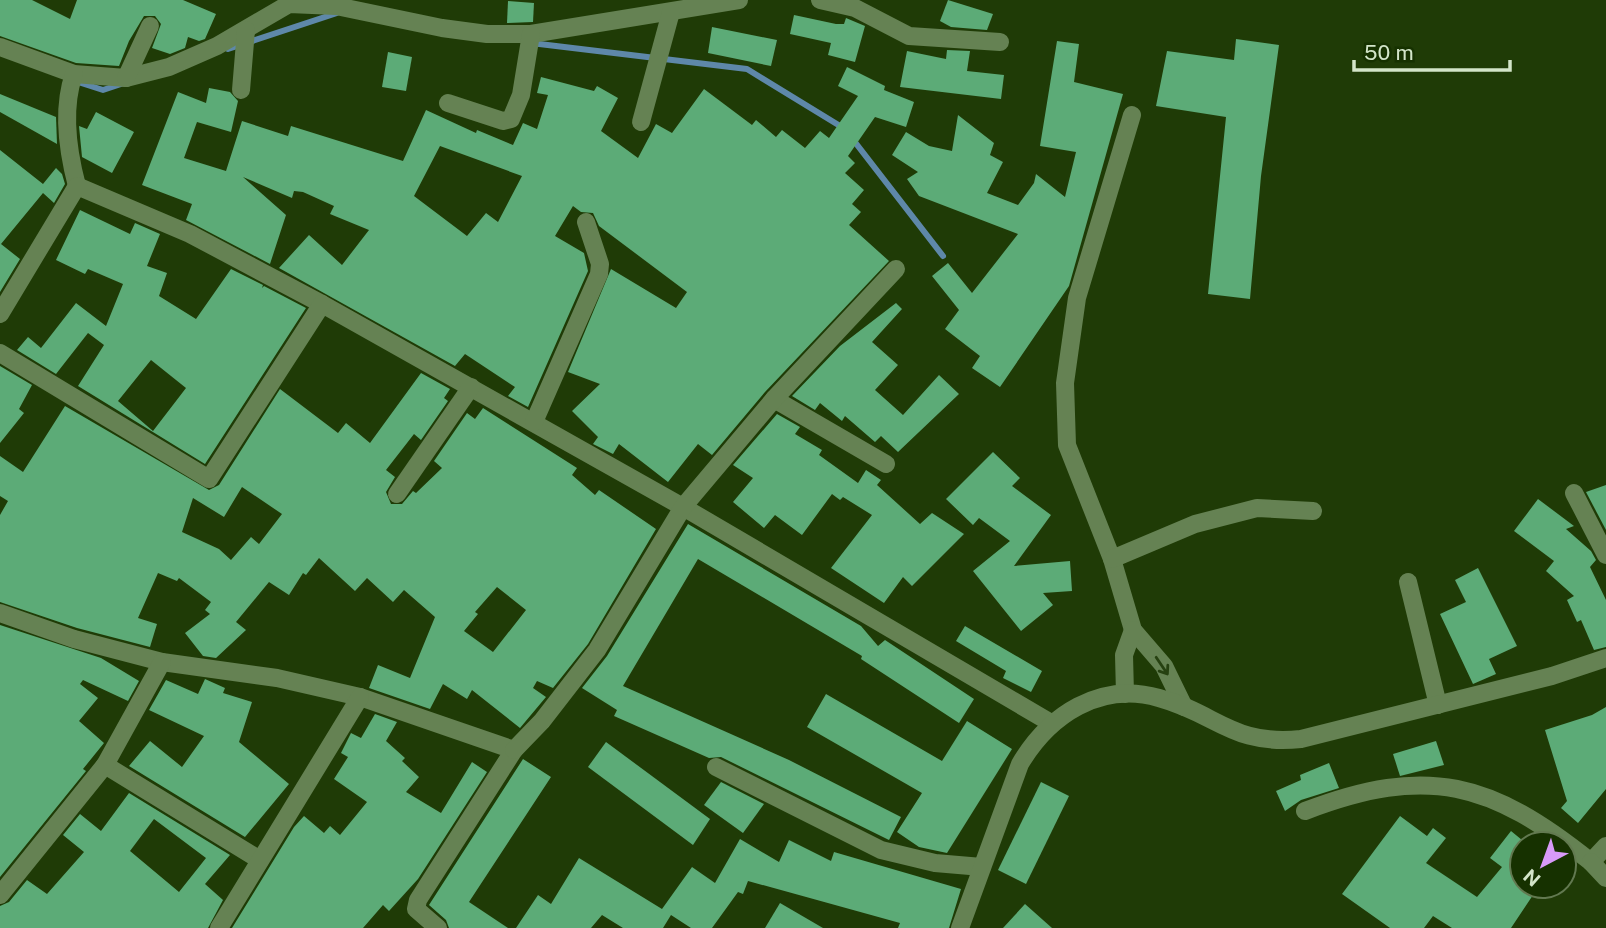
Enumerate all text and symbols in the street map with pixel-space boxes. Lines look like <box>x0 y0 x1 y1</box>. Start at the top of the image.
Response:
scale bar <box>1354 28 1510 72</box>
text: 50 m <box>1364 40 1414 65</box>
one-way arrow <box>1155 656 1169 675</box>
north arrow <box>1508 830 1578 900</box>
text: N <box>1519 865 1545 891</box>

